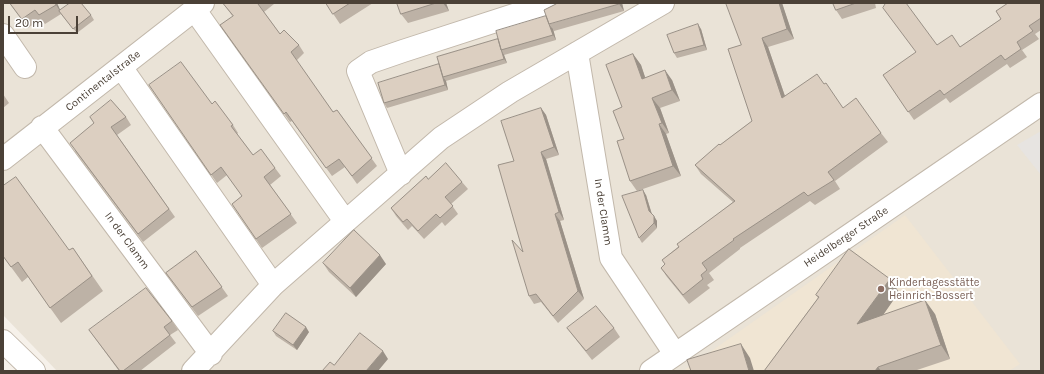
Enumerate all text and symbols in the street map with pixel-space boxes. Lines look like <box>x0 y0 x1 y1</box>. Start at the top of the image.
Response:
scale bar <box>10 8 80 34</box>
text: 20 m <box>15 16 43 30</box>
street label: Continentalstraße <box>63 48 143 114</box>
street label: In der Clamm <box>591 178 615 246</box>
street label: Heidelberger Straße <box>801 204 891 270</box>
street label: In der Clamm <box>102 210 152 272</box>
place label: Kindertagesstätte Heinrich-Bossert <box>889 276 979 302</box>
marker: Kindertagesstätte Heinrich-Bossert <box>876 284 886 294</box>

